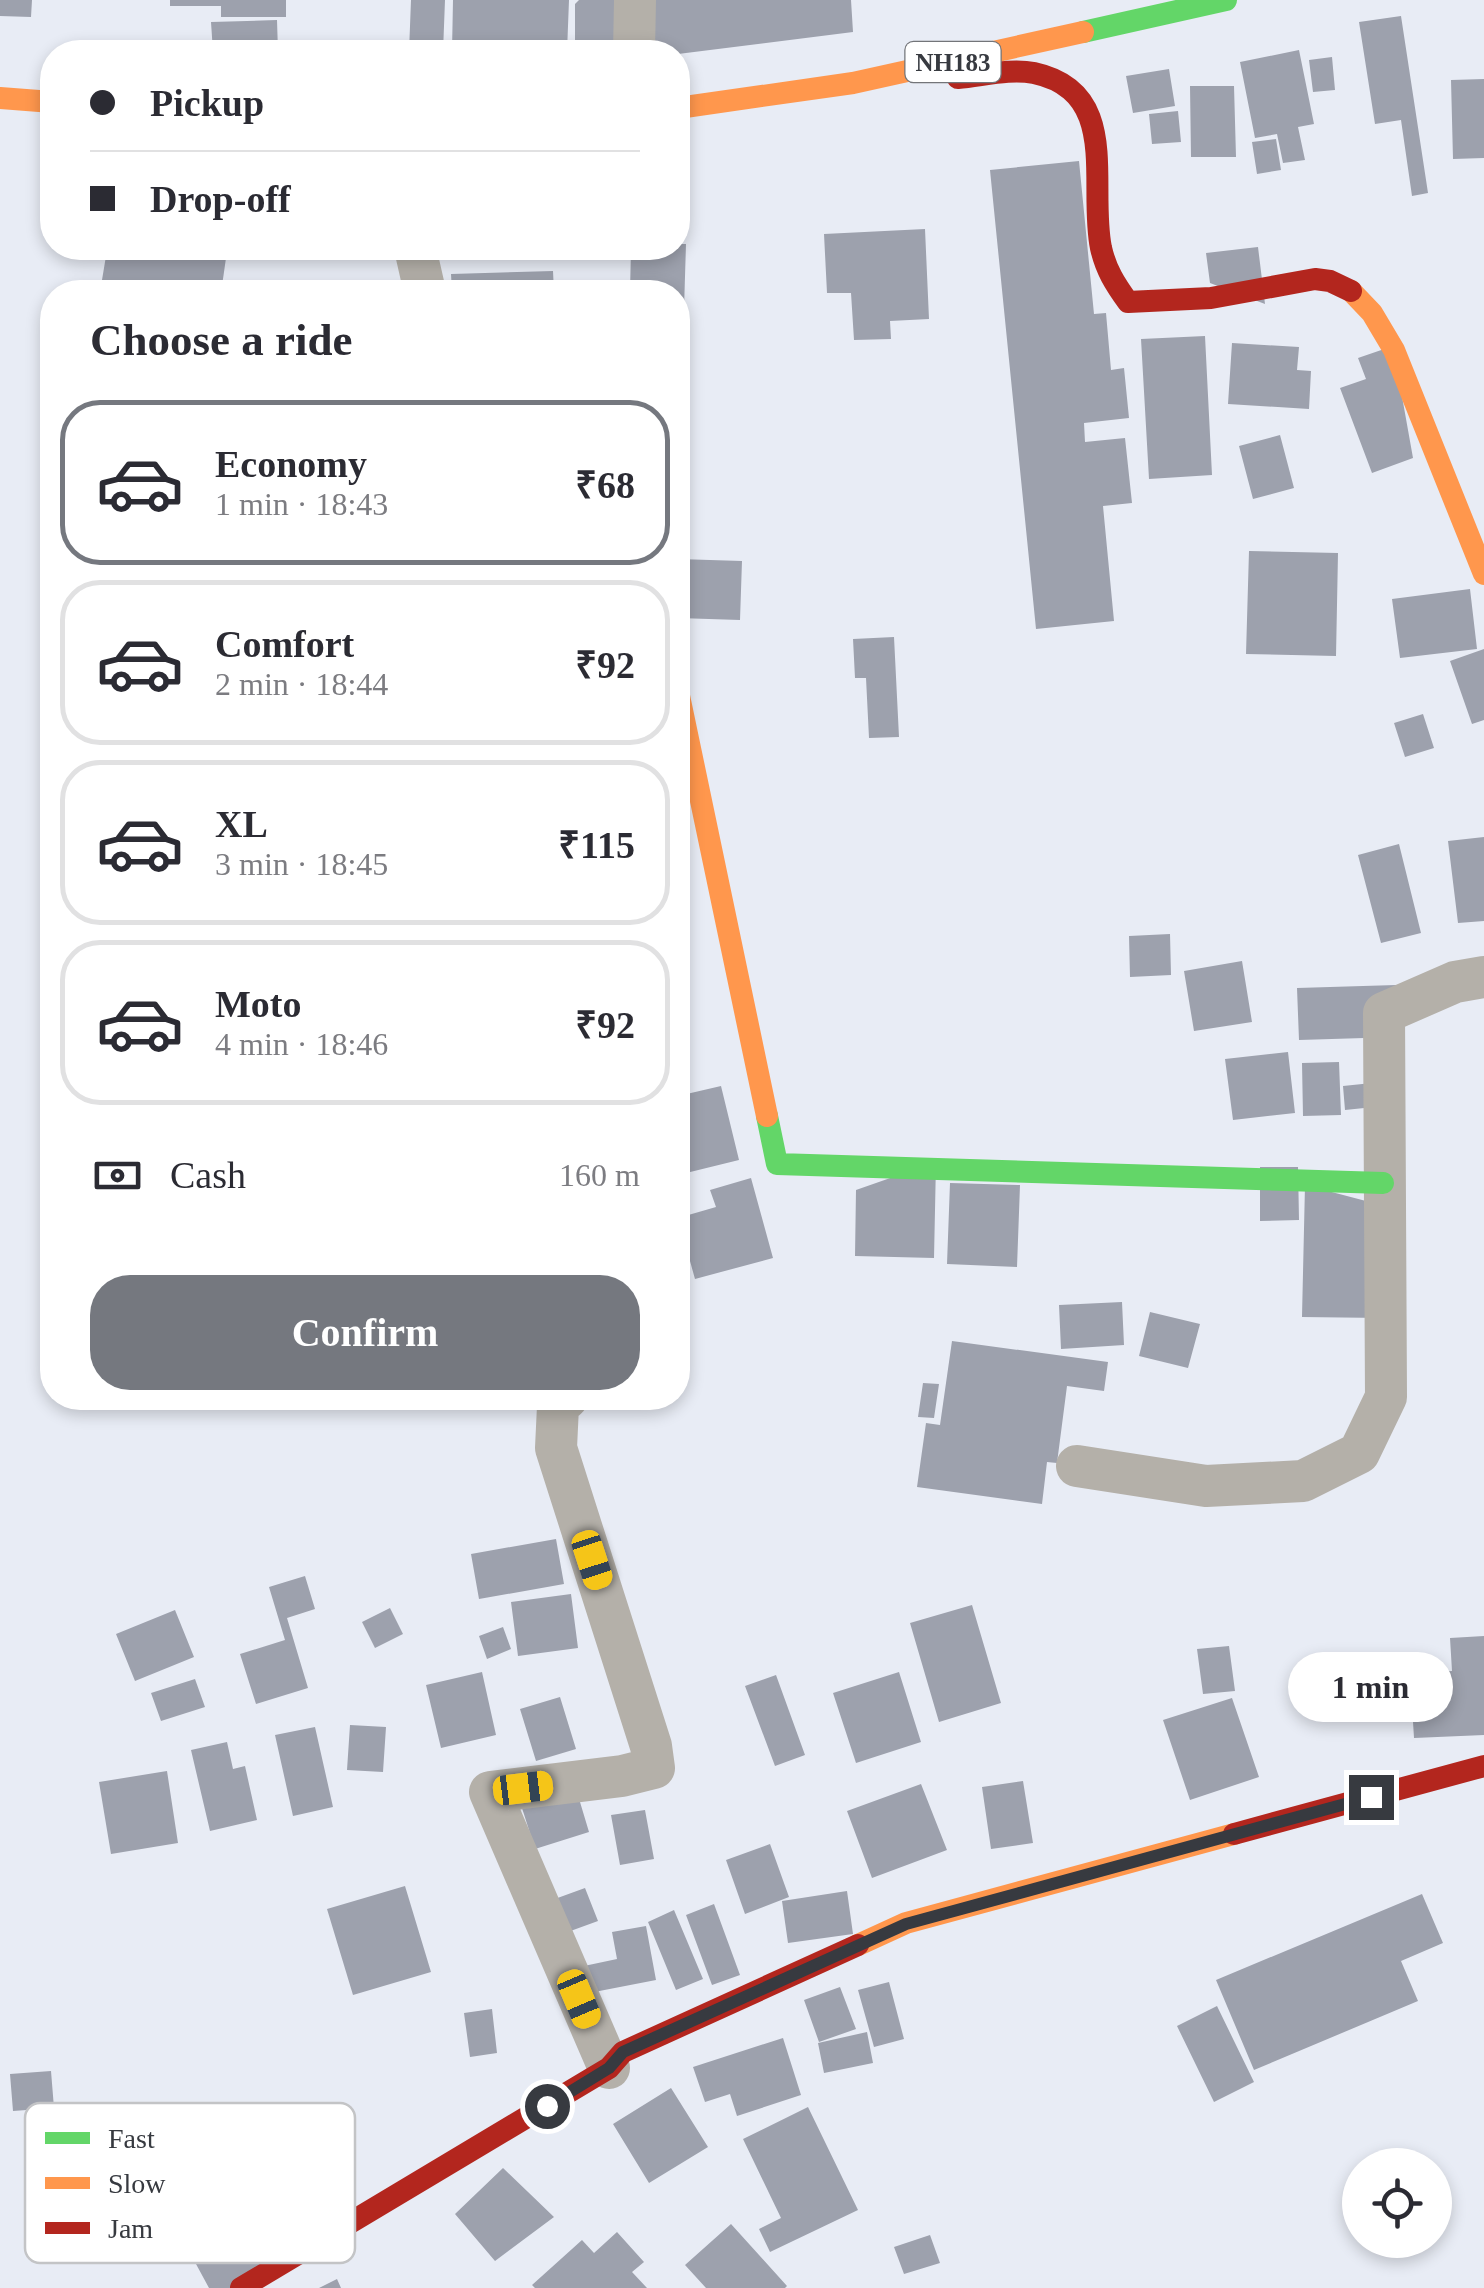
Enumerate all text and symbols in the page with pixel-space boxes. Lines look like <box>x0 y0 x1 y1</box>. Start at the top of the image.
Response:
road number: NH183 <box>906 42 1000 82</box>
text: Pickup <box>150 82 264 124</box>
text: Drop-off <box>150 178 291 220</box>
text: Choose a ride <box>90 315 353 365</box>
icon: car <box>95 438 185 528</box>
text: Economy <box>215 443 367 485</box>
text: ₹68 <box>575 464 635 506</box>
text: 1 min · 18:43 <box>215 486 388 522</box>
icon: car <box>95 618 185 708</box>
text: Comfort <box>215 623 354 665</box>
text: ₹92 <box>575 644 635 686</box>
text: 2 min · 18:44 <box>215 666 388 702</box>
icon: car <box>95 798 185 888</box>
text: XL <box>215 803 268 845</box>
text: ₹115 <box>558 824 635 866</box>
text: 3 min · 18:45 <box>215 846 388 882</box>
icon: car <box>95 978 185 1068</box>
text: Moto <box>215 983 302 1025</box>
text: ₹92 <box>575 1004 635 1046</box>
text: 4 min · 18:46 <box>215 1026 388 1062</box>
icon: cash <box>90 1148 145 1203</box>
text: Cash <box>170 1154 246 1196</box>
text: 160 m <box>559 1157 640 1193</box>
button: Confirm <box>90 1275 640 1390</box>
car <box>568 1527 616 1593</box>
callout: 1 min <box>1288 1652 1454 1722</box>
text: 1 min <box>1332 1669 1409 1705</box>
car <box>491 1769 555 1807</box>
route end <box>1349 1775 1394 1820</box>
car <box>553 1966 605 2032</box>
route start <box>525 2084 570 2129</box>
legend <box>25 2103 355 2263</box>
text: Fast <box>108 2123 155 2154</box>
map controls <box>1342 2148 1452 2258</box>
button: locate <box>1342 2148 1452 2258</box>
text: Slow <box>108 2168 166 2199</box>
text: Jam <box>108 2213 153 2244</box>

